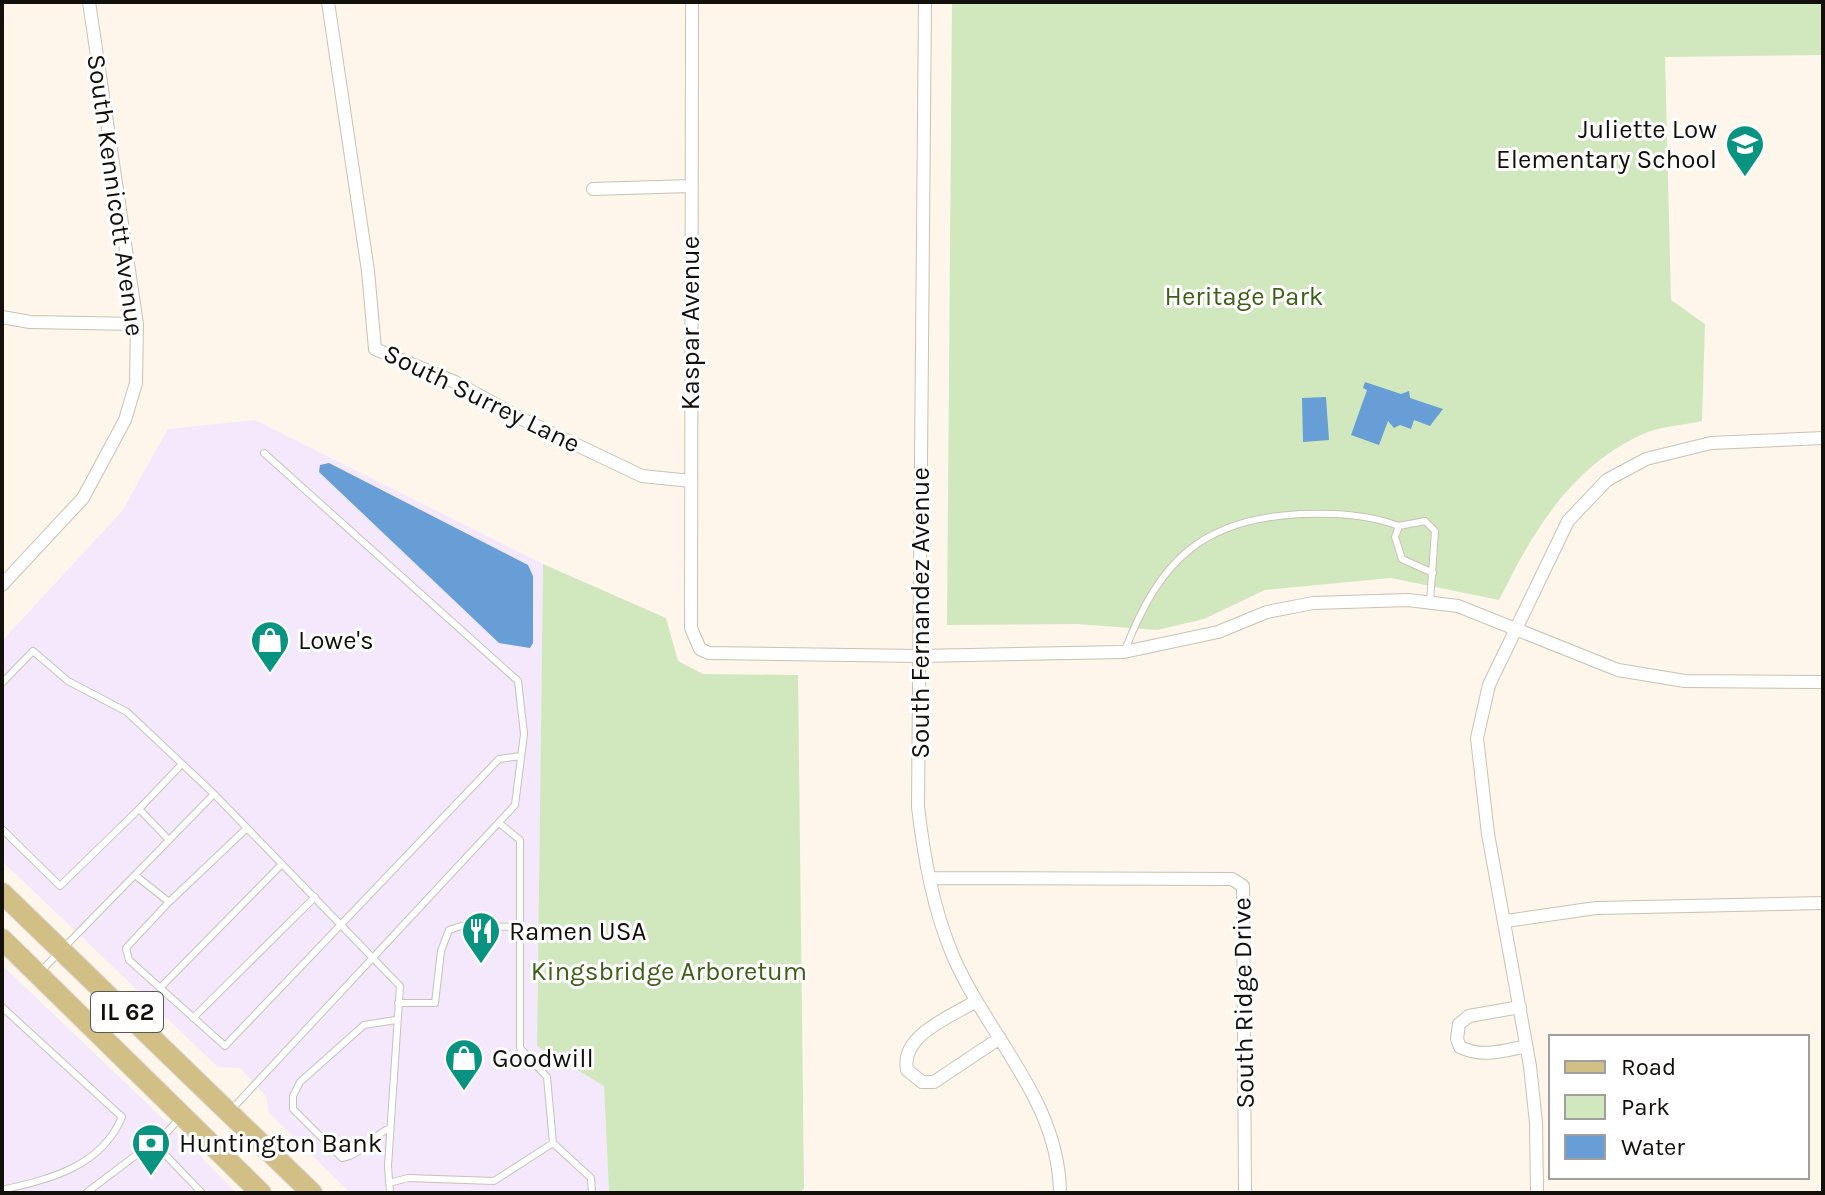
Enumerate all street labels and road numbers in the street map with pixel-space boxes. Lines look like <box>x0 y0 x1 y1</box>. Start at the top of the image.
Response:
street label: South Kennicott Avenue <box>80 52 151 338</box>
street label: Kaspar Avenue <box>675 236 706 410</box>
street label: South Surrey Lane <box>378 337 585 459</box>
street label: South Fernandez Avenue <box>905 467 936 759</box>
street label: South Ridge Drive <box>1226 897 1261 1109</box>
road number: IL 62 <box>91 992 163 1032</box>

